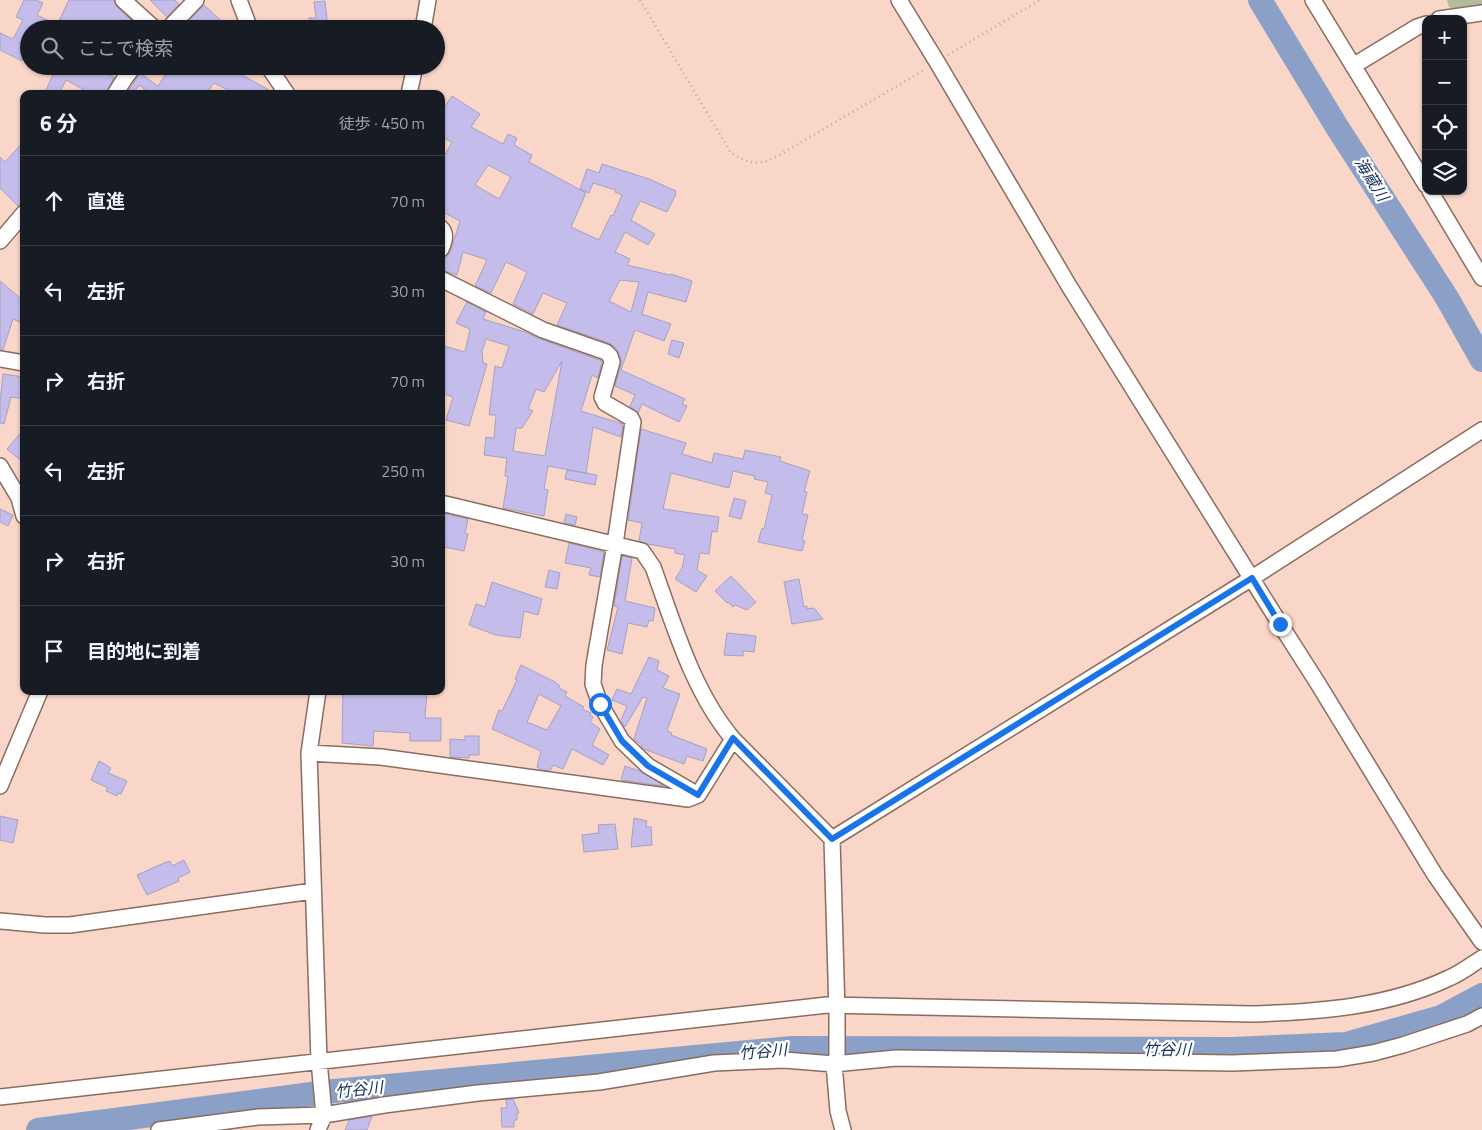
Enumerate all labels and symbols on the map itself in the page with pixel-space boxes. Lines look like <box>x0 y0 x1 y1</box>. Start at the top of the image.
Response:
water label: 海蔵川 <box>1349 152 1396 207</box>
route end <box>1269 613 1292 636</box>
route start <box>589 693 612 716</box>
water label: 竹谷川 <box>738 1037 790 1065</box>
water label: 竹谷川 <box>1143 1037 1193 1061</box>
water label: 竹谷川 <box>334 1074 386 1103</box>

